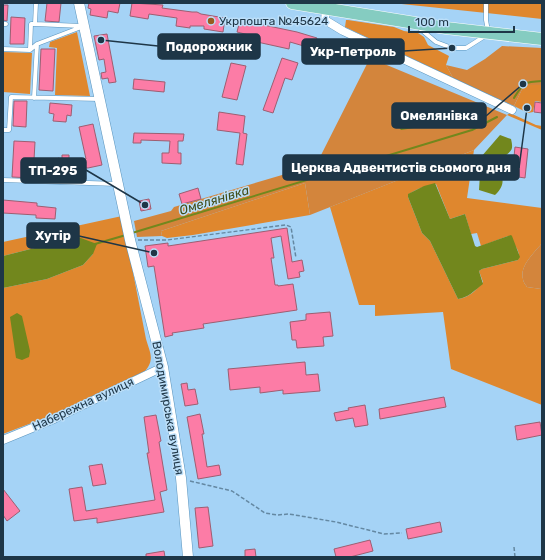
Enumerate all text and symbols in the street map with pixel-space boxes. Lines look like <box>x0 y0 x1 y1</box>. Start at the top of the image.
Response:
scale bar <box>409 8 514 34</box>
place label: Укрпошта №45624 <box>219 14 329 28</box>
text: 100 m <box>415 15 449 29</box>
marker: Укрпошта №45624 <box>206 16 216 26</box>
callout: Подорожник <box>158 34 260 59</box>
text: Подорожник <box>166 39 252 54</box>
callout: Укр-Петроль <box>302 39 404 64</box>
text: Укр-Петроль <box>310 44 396 59</box>
callout: Омелянівка <box>392 103 486 128</box>
text: Омелянівка <box>400 108 478 123</box>
callout: Церква Адвентистів сьомого дня <box>283 155 519 180</box>
callout: ТП-295 <box>21 158 86 183</box>
text: Церква Адвентистів сьомого дня <box>291 160 511 175</box>
text: ТП-295 <box>29 163 77 178</box>
water label: Омелянівка <box>177 182 251 218</box>
callout: Хутір <box>27 223 79 248</box>
text: Хутір <box>35 228 71 243</box>
street label: Володимирська вулиця <box>149 340 187 476</box>
street label: Набережна вулиця <box>30 374 136 434</box>

